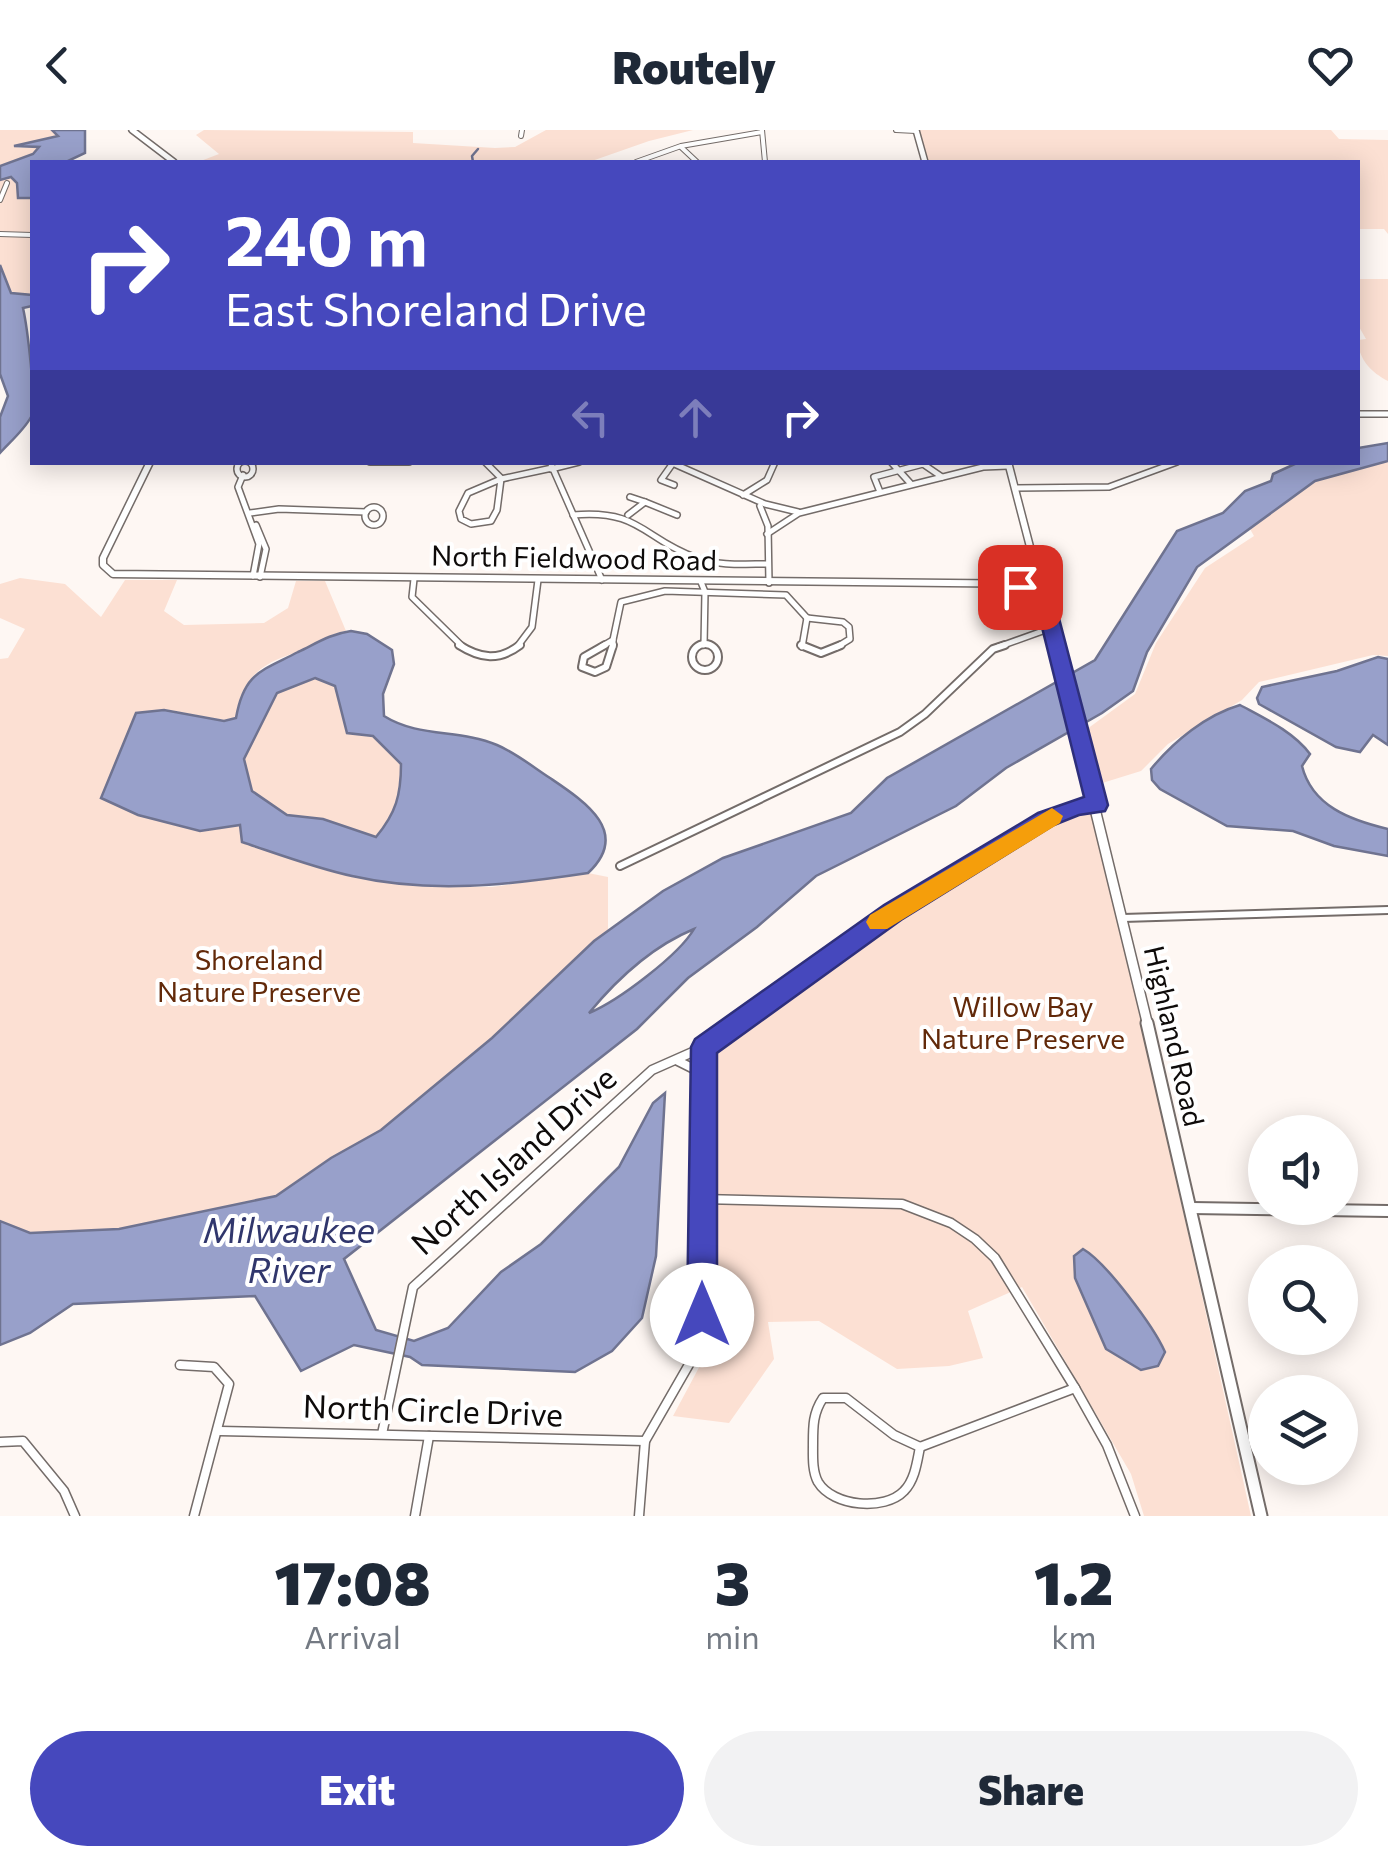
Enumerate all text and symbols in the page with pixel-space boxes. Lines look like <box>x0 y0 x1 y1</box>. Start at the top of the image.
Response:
icon: back <box>30 38 85 93</box>
text: Routely <box>612 38 776 93</box>
icon: heart <box>1303 38 1358 93</box>
text: 240 m <box>225 195 428 280</box>
icon: right <box>60 200 190 330</box>
text: East Shoreland Drive <box>225 280 647 335</box>
icon: left <box>563 390 618 445</box>
icon: ahead <box>668 390 723 445</box>
icon: right <box>773 390 828 445</box>
street label: North Fieldwood Road <box>431 538 717 576</box>
pin <box>978 545 1063 630</box>
icon: arrive <box>993 560 1048 615</box>
park label: Shoreland Nature Preserve <box>157 942 361 1008</box>
street label: Highland Road <box>1138 942 1212 1129</box>
park label: Willow Bay Nature Preserve <box>921 989 1125 1055</box>
street label: North Island Drive <box>402 1057 623 1262</box>
map controls <box>1248 1115 1358 1485</box>
button: sound <box>1248 1115 1358 1225</box>
water label: Milwaukee River <box>203 1207 375 1290</box>
button: search <box>1248 1245 1358 1355</box>
position arrow <box>650 1263 754 1367</box>
button: layers <box>1248 1375 1358 1485</box>
street label: North Circle Drive <box>302 1384 564 1434</box>
text: 17:08 <box>274 1544 431 1617</box>
text: 3 <box>715 1544 750 1617</box>
text: 1.2 <box>1034 1544 1114 1617</box>
text: Arrival <box>304 1616 401 1656</box>
text: min <box>705 1616 760 1656</box>
text: km <box>1051 1616 1096 1656</box>
button: Exit <box>30 1731 684 1846</box>
button: Share <box>704 1731 1358 1846</box>

